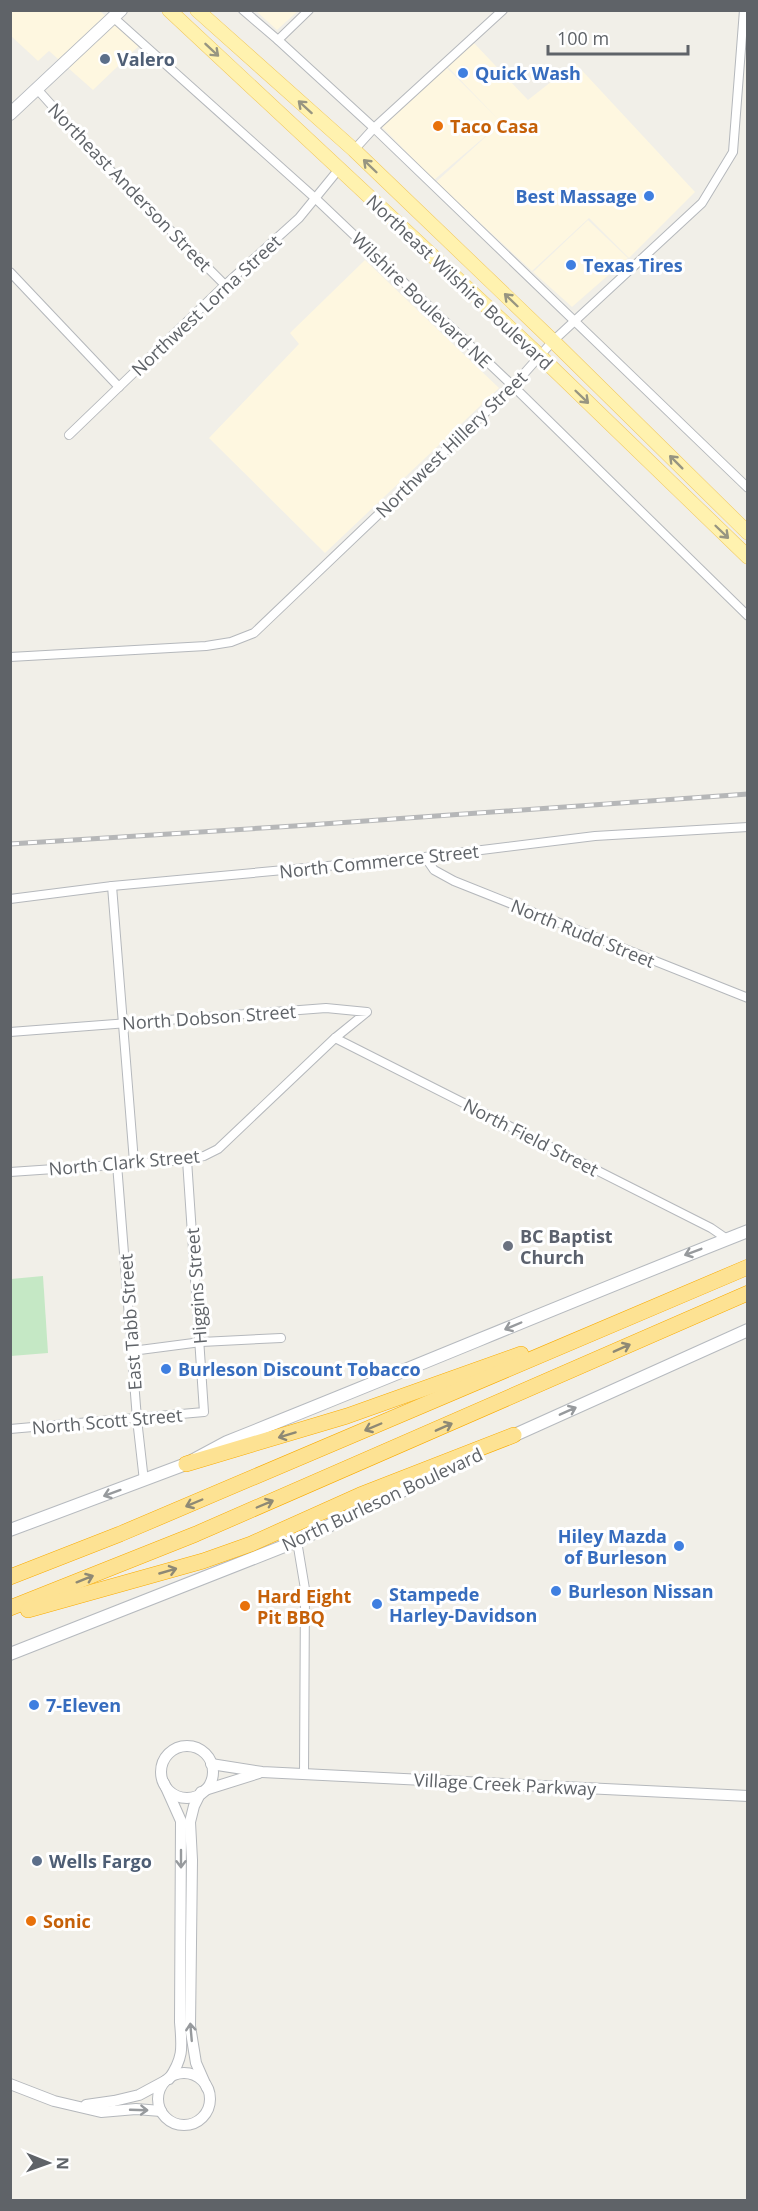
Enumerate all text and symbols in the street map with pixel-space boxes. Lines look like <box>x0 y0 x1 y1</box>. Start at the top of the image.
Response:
scale bar <box>548 18 688 56</box>
text: 100 m <box>557 26 609 50</box>
one-way arrow <box>205 43 220 58</box>
place label: Valero <box>117 47 175 71</box>
marker: Valero <box>98 52 112 66</box>
place label: Quick Wash <box>475 61 581 85</box>
marker: Quick Wash <box>456 66 470 80</box>
street label: Northeast Anderson Street <box>43 98 217 276</box>
one-way arrow <box>298 100 313 114</box>
place label: Taco Casa <box>450 114 539 138</box>
marker: Taco Casa <box>431 119 445 133</box>
one-way arrow <box>362 158 377 173</box>
place label: Best Massage <box>515 184 637 208</box>
street label: Northeast Wilshire Boulevard <box>362 189 558 375</box>
marker: Best Massage <box>642 189 656 203</box>
street label: Wilshire Boulevard NE <box>347 227 497 373</box>
street label: Northwest Lorna Street <box>126 229 286 381</box>
place label: Texas Tires <box>583 253 683 277</box>
marker: Texas Tires <box>564 258 578 272</box>
one-way arrow <box>504 294 519 308</box>
street label: Northwest Hillery Street <box>370 365 532 523</box>
one-way arrow <box>574 389 589 404</box>
one-way arrow <box>668 455 683 470</box>
one-way arrow <box>714 525 729 540</box>
street label: North Commerce Street <box>278 839 480 883</box>
street label: North Rudd Street <box>508 893 658 973</box>
street label: North Dobson Street <box>121 999 297 1035</box>
street label: North Field Street <box>459 1093 603 1181</box>
street label: North Clark Street <box>47 1143 201 1181</box>
place label: BC Baptist Church <box>520 1224 613 1269</box>
street label: Higgins Street <box>180 1227 212 1345</box>
marker: BC Baptist Church <box>501 1239 515 1253</box>
one-way arrow <box>684 1247 703 1258</box>
street label: East Tabb Street <box>113 1253 147 1391</box>
one-way arrow <box>504 1321 522 1332</box>
one-way arrow <box>613 1342 631 1354</box>
place label: Burleson Discount Tobacco <box>178 1357 421 1381</box>
marker: Burleson Discount Tobacco <box>159 1362 173 1376</box>
street label: North Scott Street <box>31 1402 183 1440</box>
one-way arrow <box>558 1404 576 1416</box>
one-way arrow <box>434 1421 452 1432</box>
one-way arrow <box>365 1422 383 1433</box>
one-way arrow <box>278 1430 297 1441</box>
street label: North Burleson Boulevard <box>278 1442 486 1556</box>
one-way arrow <box>103 1488 122 1499</box>
one-way arrow <box>185 1498 204 1509</box>
one-way arrow <box>255 1498 273 1509</box>
place label: Hiley Mazda of Burleson <box>558 1524 667 1569</box>
marker: Hiley Mazda of Burleson <box>672 1539 686 1553</box>
one-way arrow <box>158 1565 177 1576</box>
one-way arrow <box>75 1573 93 1584</box>
place label: Burleson Nissan <box>568 1579 714 1603</box>
place label: Stampede Harley-Davidson <box>389 1582 537 1627</box>
place label: Hard Eight Pit BBQ <box>257 1584 351 1629</box>
marker: Burleson Nissan <box>549 1584 563 1598</box>
marker: Stampede Harley-Davidson <box>370 1597 384 1611</box>
marker: Hard Eight Pit BBQ <box>238 1599 252 1613</box>
place label: 7-Eleven <box>46 1693 121 1717</box>
marker: 7-Eleven <box>27 1698 41 1712</box>
street label: Village Creek Parkway <box>413 1767 598 1801</box>
place label: Wells Fargo <box>49 1849 152 1873</box>
one-way arrow <box>175 1849 187 1869</box>
marker: Wells Fargo <box>30 1854 44 1868</box>
place label: Sonic <box>43 1909 91 1933</box>
marker: Sonic <box>24 1914 38 1928</box>
one-way arrow <box>185 2023 196 2043</box>
one-way arrow <box>129 2104 149 2115</box>
north arrow <box>18 2133 78 2193</box>
text: N <box>52 2157 74 2170</box>

